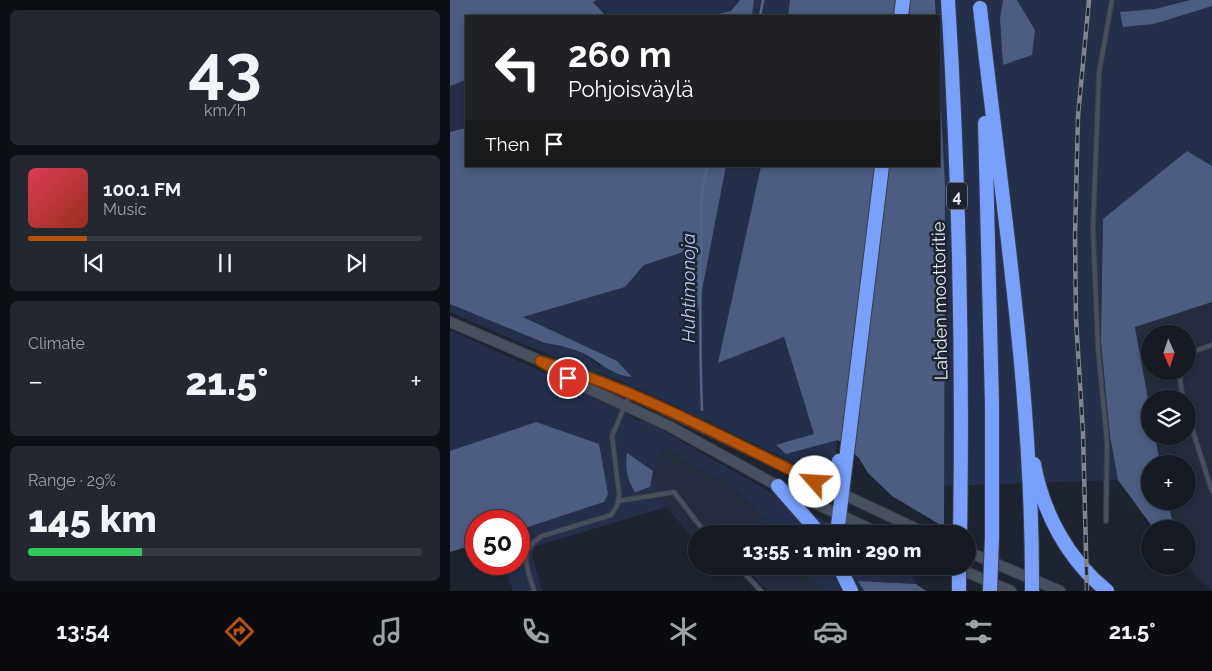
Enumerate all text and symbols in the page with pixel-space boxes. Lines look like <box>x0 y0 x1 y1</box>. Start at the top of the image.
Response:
text: 43 <box>188 30 262 106</box>
text: 260 m <box>568 34 671 75</box>
icon: left <box>485 35 550 100</box>
text: Pohjoisväylä <box>568 76 694 102</box>
text: km/h <box>204 101 246 120</box>
icon: arrive <box>540 130 568 158</box>
text: Then <box>485 133 530 155</box>
text: 100.1 FM <box>103 178 181 200</box>
road number: 4 <box>947 182 967 210</box>
text: Music <box>103 200 147 219</box>
street label: Lahden moottoritie <box>928 221 951 381</box>
water label: Huhtimonoja <box>677 233 699 343</box>
icon: previous <box>80 249 108 277</box>
icon: pause <box>211 249 239 277</box>
icon: next <box>342 249 370 277</box>
north arrow <box>1141 325 1196 380</box>
map controls <box>1141 325 1196 575</box>
text: Climate <box>28 334 85 353</box>
pin <box>547 357 589 399</box>
text: 21.5° <box>185 359 268 404</box>
icon: arrive <box>554 364 582 392</box>
text: − <box>28 365 43 398</box>
text: + <box>410 365 422 398</box>
button: layers <box>1141 390 1196 445</box>
position arrow <box>788 455 840 507</box>
button: + <box>1141 455 1196 510</box>
text: Range · 29% <box>28 471 116 490</box>
text: 145 km <box>28 496 157 541</box>
speed limit sign: 50 <box>465 510 530 575</box>
button: − <box>1141 520 1196 575</box>
text: 13:55 · 1 min · 290 m <box>743 539 921 561</box>
icon: directions <box>222 614 257 649</box>
icon: music <box>370 614 405 649</box>
icon: phone <box>518 614 553 649</box>
icon: climate <box>666 614 701 649</box>
icon: car <box>813 614 848 649</box>
icon: filters <box>961 614 996 649</box>
text: 13:54 <box>56 618 110 644</box>
text: 21.5° <box>1109 618 1156 644</box>

